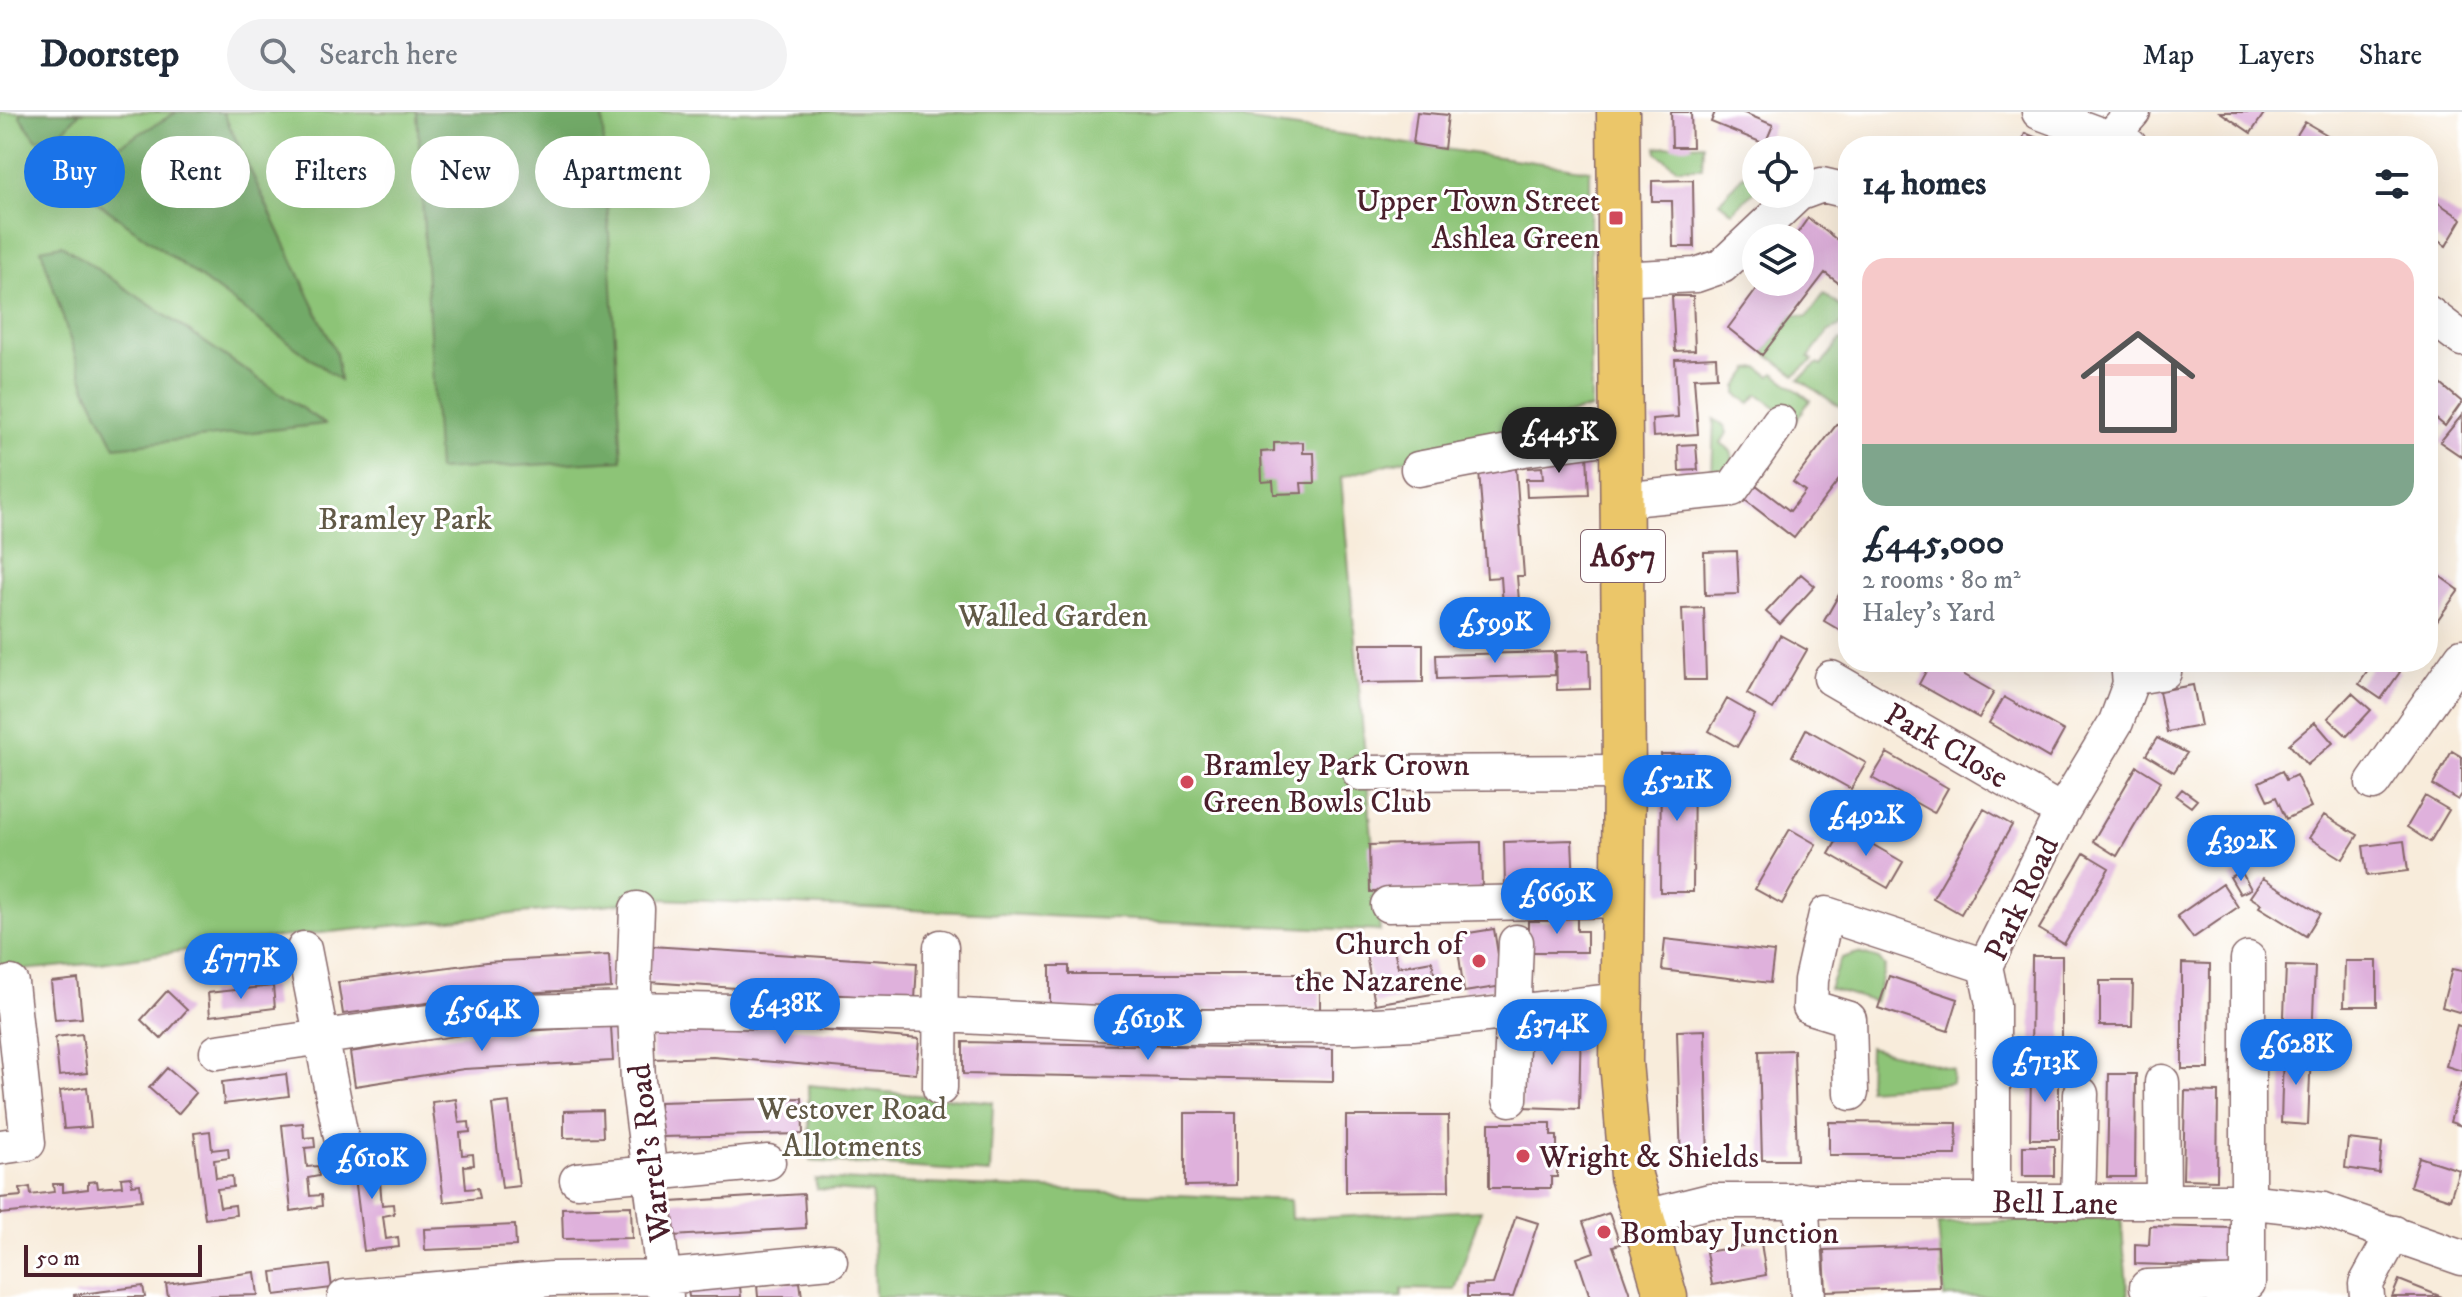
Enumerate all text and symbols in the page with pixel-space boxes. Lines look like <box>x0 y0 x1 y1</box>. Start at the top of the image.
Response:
search box <box>227 19 787 91</box>
text: Doorstep <box>40 31 179 79</box>
icon: search <box>255 33 299 77</box>
text: Search here <box>319 37 458 74</box>
text: Map <box>2143 38 2194 73</box>
text: Layers <box>2238 38 2315 73</box>
text: Share <box>2359 38 2422 73</box>
chip: Buy <box>24 136 125 208</box>
chip: Rent <box>141 136 250 208</box>
chip: Filters <box>266 136 395 208</box>
chip: New <box>411 136 519 208</box>
chip: Apartment <box>535 136 710 208</box>
map controls <box>1742 136 1814 296</box>
button: locate <box>1742 136 1814 208</box>
icon: filters <box>2370 162 2414 206</box>
text: 14 homes <box>1862 163 1986 205</box>
place label: Upper Town Street Ashlea Green <box>1356 182 1600 259</box>
marker: Upper Town Street Ashlea Green <box>1607 209 1625 227</box>
button: layers <box>1742 224 1814 296</box>
icon: home <box>2066 310 2210 454</box>
pin: £445K <box>1503 407 1615 475</box>
text: £445K <box>1520 416 1598 449</box>
park label: Bramley Park <box>318 500 492 540</box>
text: £445,000 <box>1862 522 2004 564</box>
road number: A657 <box>1581 530 1665 582</box>
text: 2 rooms · 80 m² <box>1862 564 2021 597</box>
park label: Walled Garden <box>957 597 1148 637</box>
pin: £599K <box>1439 597 1551 665</box>
text: Haley's Yard <box>1862 597 1995 630</box>
text: £599K <box>1457 606 1533 639</box>
street label: Park Close <box>1877 695 2015 798</box>
place label: Bramley Park Crown Green Bowls Club <box>1203 746 1470 823</box>
pin: £521K <box>1621 755 1733 823</box>
text: £521K <box>1641 764 1713 797</box>
marker: Bramley Park Crown Green Bowls Club <box>1178 773 1196 791</box>
pin: £492K <box>1810 790 1922 858</box>
text: £492K <box>1828 799 1904 832</box>
pin: £392K <box>2185 815 2297 883</box>
text: £392K <box>2205 824 2277 857</box>
street label: Park Road <box>1977 830 2069 968</box>
pin: £669K <box>1501 868 1613 936</box>
text: £669K <box>1519 877 1595 910</box>
place label: Church of the Nazarene <box>1294 925 1468 1002</box>
pin: £777K <box>185 933 297 1001</box>
text: £777K <box>202 942 280 975</box>
marker: Church of the Nazarene <box>1470 952 1488 970</box>
pin: £438K <box>729 978 841 1046</box>
pin: £564K <box>426 985 538 1053</box>
text: £438K <box>748 987 822 1020</box>
text: £564K <box>443 994 521 1027</box>
pin: £619K <box>1092 994 1204 1062</box>
pin: £374K <box>1496 999 1608 1067</box>
text: £619K <box>1112 1003 1184 1036</box>
text: £374K <box>1515 1008 1589 1041</box>
pin: £628K <box>2240 1019 2352 1087</box>
text: £628K <box>2258 1028 2334 1061</box>
pin: £713K <box>1989 1036 2101 1104</box>
text: £713K <box>2010 1045 2080 1078</box>
street label: Warrel's Road <box>620 1061 682 1245</box>
park label: Westover Road Allotments <box>756 1090 947 1167</box>
pin: £610K <box>316 1133 428 1201</box>
place label: Wright & Shields <box>1538 1138 1759 1178</box>
text: £610K <box>335 1142 409 1175</box>
marker: Wright & Shields <box>1514 1147 1532 1165</box>
street label: Bell Lane <box>1992 1183 2118 1225</box>
place label: Bombay Junction <box>1620 1214 1839 1254</box>
marker: Bombay Junction <box>1595 1223 1613 1241</box>
scale bar <box>24 1241 202 1277</box>
text: 50 m <box>36 1245 80 1272</box>

